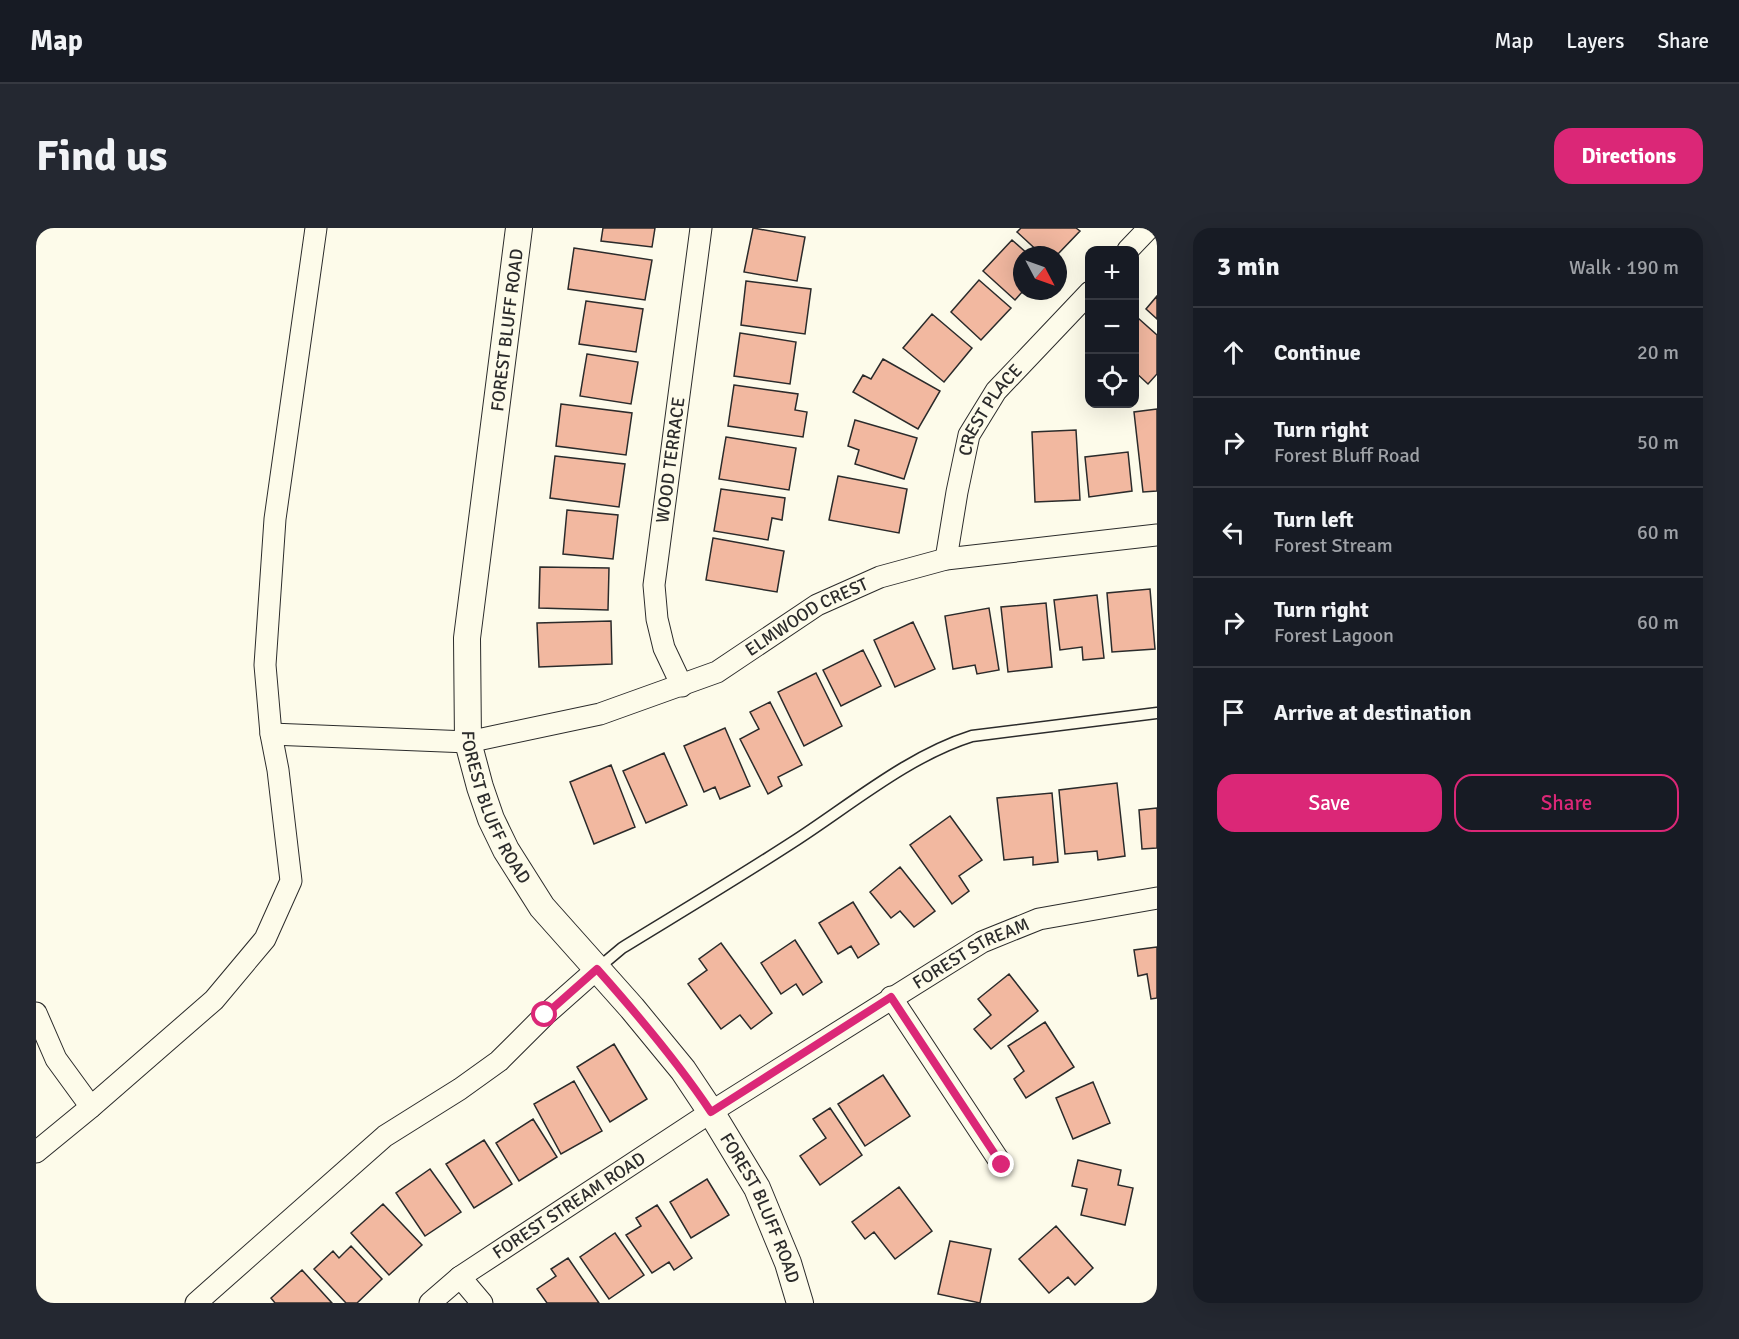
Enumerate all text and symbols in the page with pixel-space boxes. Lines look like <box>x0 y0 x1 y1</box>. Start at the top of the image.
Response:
text: Map <box>30 24 83 58</box>
text: Map <box>1495 28 1533 54</box>
text: Layers <box>1566 28 1624 54</box>
text: Share <box>1657 28 1709 54</box>
button: Directions <box>1554 128 1703 184</box>
text: Find us <box>36 131 167 182</box>
north arrow <box>1013 246 1067 300</box>
map controls <box>1085 246 1139 408</box>
button: + <box>1085 246 1139 300</box>
street label: FOREST BLUFF ROAD <box>486 247 528 413</box>
text: 3 min <box>1217 251 1280 283</box>
text: Walk · 190 m <box>1569 255 1679 280</box>
button: − <box>1085 300 1139 354</box>
icon: ahead <box>1217 336 1250 369</box>
text: Continue <box>1274 339 1361 366</box>
text: 20 m <box>1637 340 1679 365</box>
button: locate <box>1085 354 1139 408</box>
street label: CREST PLACE <box>954 359 1027 458</box>
street label: WOOD TERRACE <box>651 396 690 525</box>
text: Turn right <box>1274 416 1369 443</box>
icon: right <box>1217 426 1250 459</box>
text: 50 m <box>1637 430 1679 455</box>
text: Forest Bluff Road <box>1274 443 1420 468</box>
text: Turn left <box>1274 506 1354 533</box>
icon: left <box>1217 516 1250 549</box>
text: 60 m <box>1637 520 1679 545</box>
text: Forest Stream <box>1274 533 1393 558</box>
street label: ELMWOOD CREST <box>741 573 871 661</box>
text: Turn right <box>1274 596 1369 623</box>
icon: right <box>1217 606 1250 639</box>
text: 60 m <box>1637 610 1679 635</box>
text: Forest Lagoon <box>1274 623 1394 648</box>
icon: arrive <box>1217 696 1250 729</box>
text: Arrive at destination <box>1274 699 1471 726</box>
street label: FOREST BLUFF ROAD <box>457 731 536 888</box>
button: Save <box>1217 774 1442 832</box>
button: Share <box>1454 774 1679 832</box>
street label: FOREST STREAM <box>909 913 1032 994</box>
route start <box>531 1001 557 1027</box>
street label: FOREST BLUFF ROAD <box>715 1129 804 1286</box>
street label: FOREST STREAM ROAD <box>488 1147 649 1264</box>
route end <box>988 1151 1014 1177</box>

